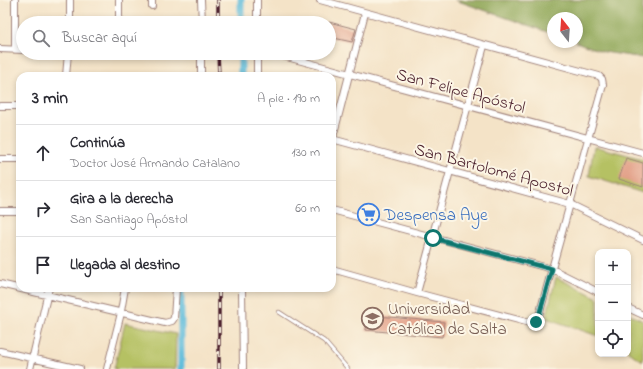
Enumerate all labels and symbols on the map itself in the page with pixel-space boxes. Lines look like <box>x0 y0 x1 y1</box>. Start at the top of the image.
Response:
north arrow <box>547 12 583 48</box>
street label: San Felipe Apóstol <box>393 62 528 121</box>
street label: San Bartolomé Apostol <box>411 137 576 204</box>
supermarket icon: Despensa Aye <box>356 201 382 227</box>
place label: Despensa Aye <box>383 203 488 229</box>
route start <box>424 229 442 247</box>
place label: Universidad Católica de Salta <box>388 297 507 342</box>
school or university icon: Universidad Católica de Salta <box>360 305 386 331</box>
route end <box>527 313 545 331</box>

